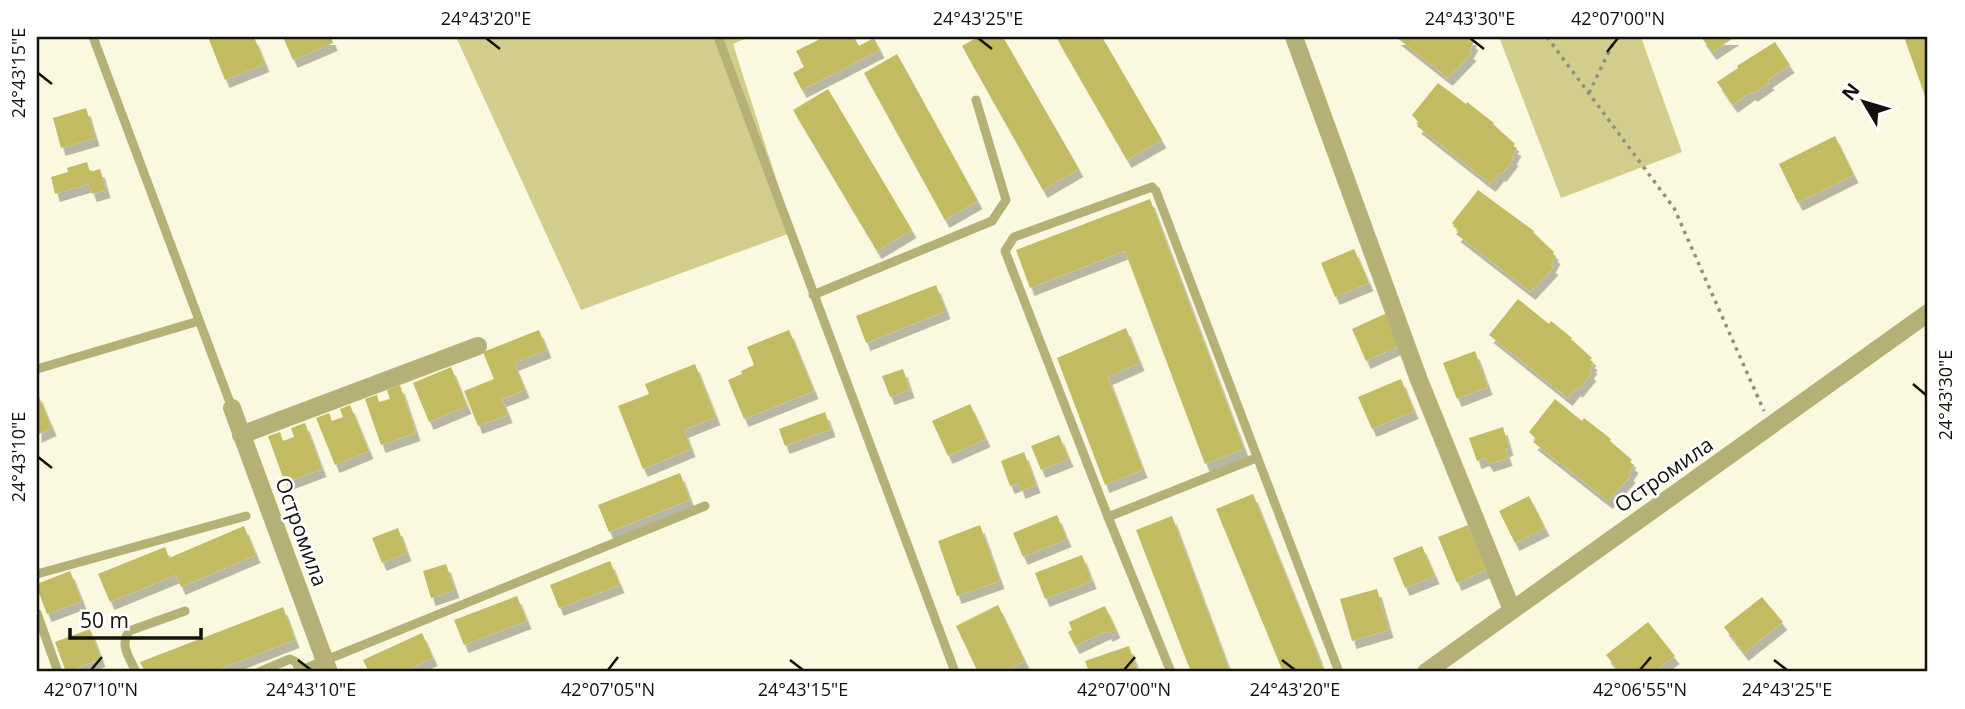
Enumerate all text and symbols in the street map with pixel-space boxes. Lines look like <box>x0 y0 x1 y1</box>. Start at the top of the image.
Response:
text: 24°43'20"E <box>441 6 531 30</box>
text: 24°43'25"E <box>933 6 1023 30</box>
text: 24°43'30"E <box>1425 6 1515 30</box>
text: 42°07'00"N <box>1571 6 1665 30</box>
text: 24°43'15"E <box>6 28 30 118</box>
north arrow <box>1828 66 1898 136</box>
text: N <box>1836 77 1866 106</box>
text: 24°43'30"E <box>1933 350 1957 440</box>
text: 24°43'10"E <box>6 412 30 502</box>
street label: Остромила <box>1609 430 1718 518</box>
street label: Остромила <box>269 473 335 590</box>
scale bar <box>70 597 201 641</box>
text: 50 m <box>80 606 129 634</box>
text: 42°07'10"N <box>44 677 138 701</box>
text: 24°43'10"E <box>266 677 356 701</box>
text: 42°07'05"N <box>561 677 655 701</box>
text: 24°43'15"E <box>758 677 848 701</box>
text: 42°07'00"N <box>1077 677 1171 701</box>
text: 24°43'20"E <box>1250 677 1340 701</box>
text: 42°06'55"N <box>1593 677 1687 701</box>
text: 24°43'25"E <box>1742 677 1832 701</box>

